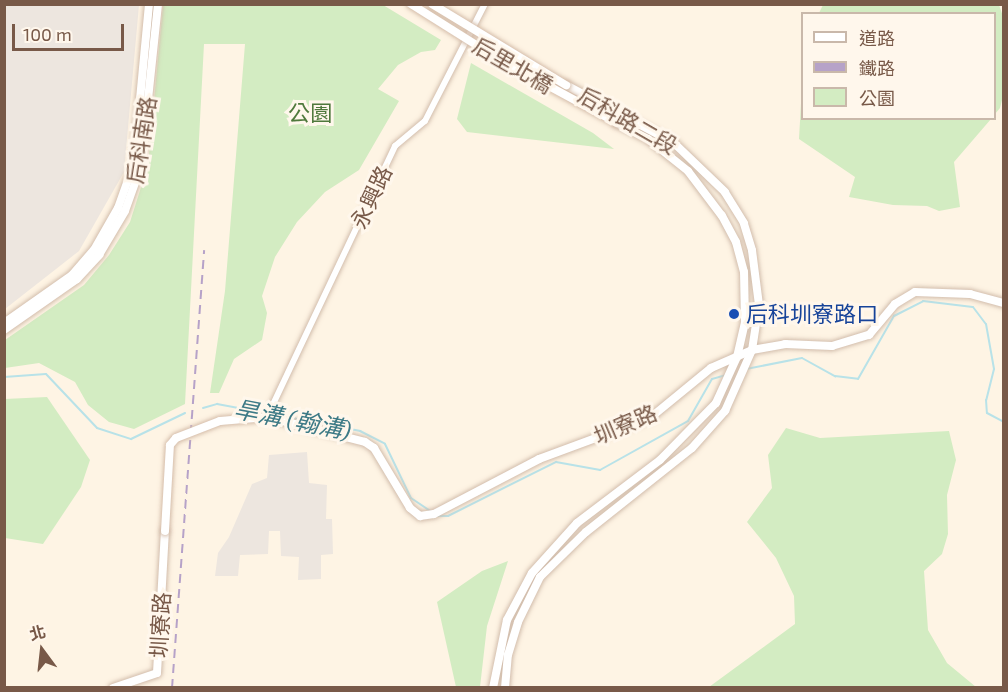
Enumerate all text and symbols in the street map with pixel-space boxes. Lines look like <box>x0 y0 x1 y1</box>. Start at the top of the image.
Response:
scale bar <box>15 12 128 50</box>
legend <box>801 12 996 120</box>
text: 100 m <box>23 23 72 45</box>
text: 道路 <box>859 27 895 49</box>
street label: 后里北橋 <box>468 32 558 98</box>
text: 鐵路 <box>859 57 895 79</box>
street label: 后科路二段 <box>574 81 682 159</box>
text: 公園 <box>859 87 895 109</box>
street label: 后科南路 <box>121 94 161 186</box>
park label: 公園 <box>288 100 332 126</box>
street label: 永興路 <box>345 162 397 232</box>
place label: 后科圳寮路口 <box>746 301 878 327</box>
marker: 后科圳寮路口 <box>727 307 741 321</box>
water label: 旱溝 (翰溝) <box>232 394 354 444</box>
street label: 圳寮路 <box>589 399 661 449</box>
street label: 圳寮路 <box>145 591 175 659</box>
north arrow <box>12 620 72 680</box>
text: 北 <box>27 621 47 643</box>

